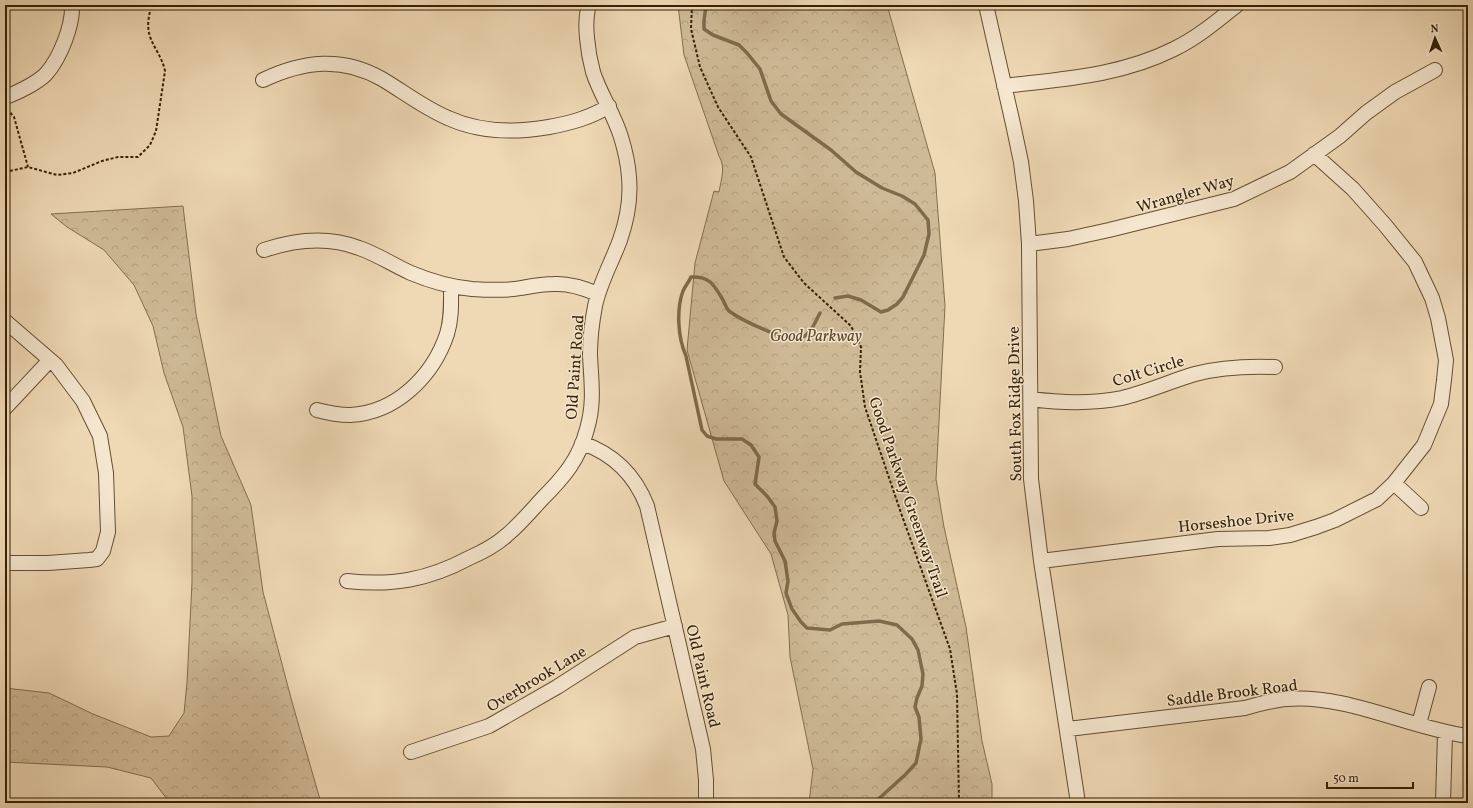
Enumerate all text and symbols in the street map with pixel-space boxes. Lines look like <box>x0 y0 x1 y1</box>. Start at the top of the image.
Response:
north arrow <box>1415 18 1455 58</box>
text: N <box>1430 22 1439 37</box>
street label: Wrangler Way <box>1134 170 1237 219</box>
street label: Old Paint Road <box>561 314 591 420</box>
park label: Good Parkway <box>770 326 862 348</box>
street label: South Fox Ridge Drive <box>1004 326 1028 482</box>
street label: Colt Circle <box>1110 351 1187 393</box>
street label: Good Parkway Greenway Trail <box>862 394 952 601</box>
street label: Horseshoe Drive <box>1177 505 1295 539</box>
street label: Old Paint Road <box>679 623 725 730</box>
street label: Overbrook Lane <box>483 641 591 718</box>
street label: Saddle Brook Road <box>1165 675 1299 713</box>
scale bar <box>1327 764 1413 790</box>
text: 50 m <box>1333 771 1359 787</box>

